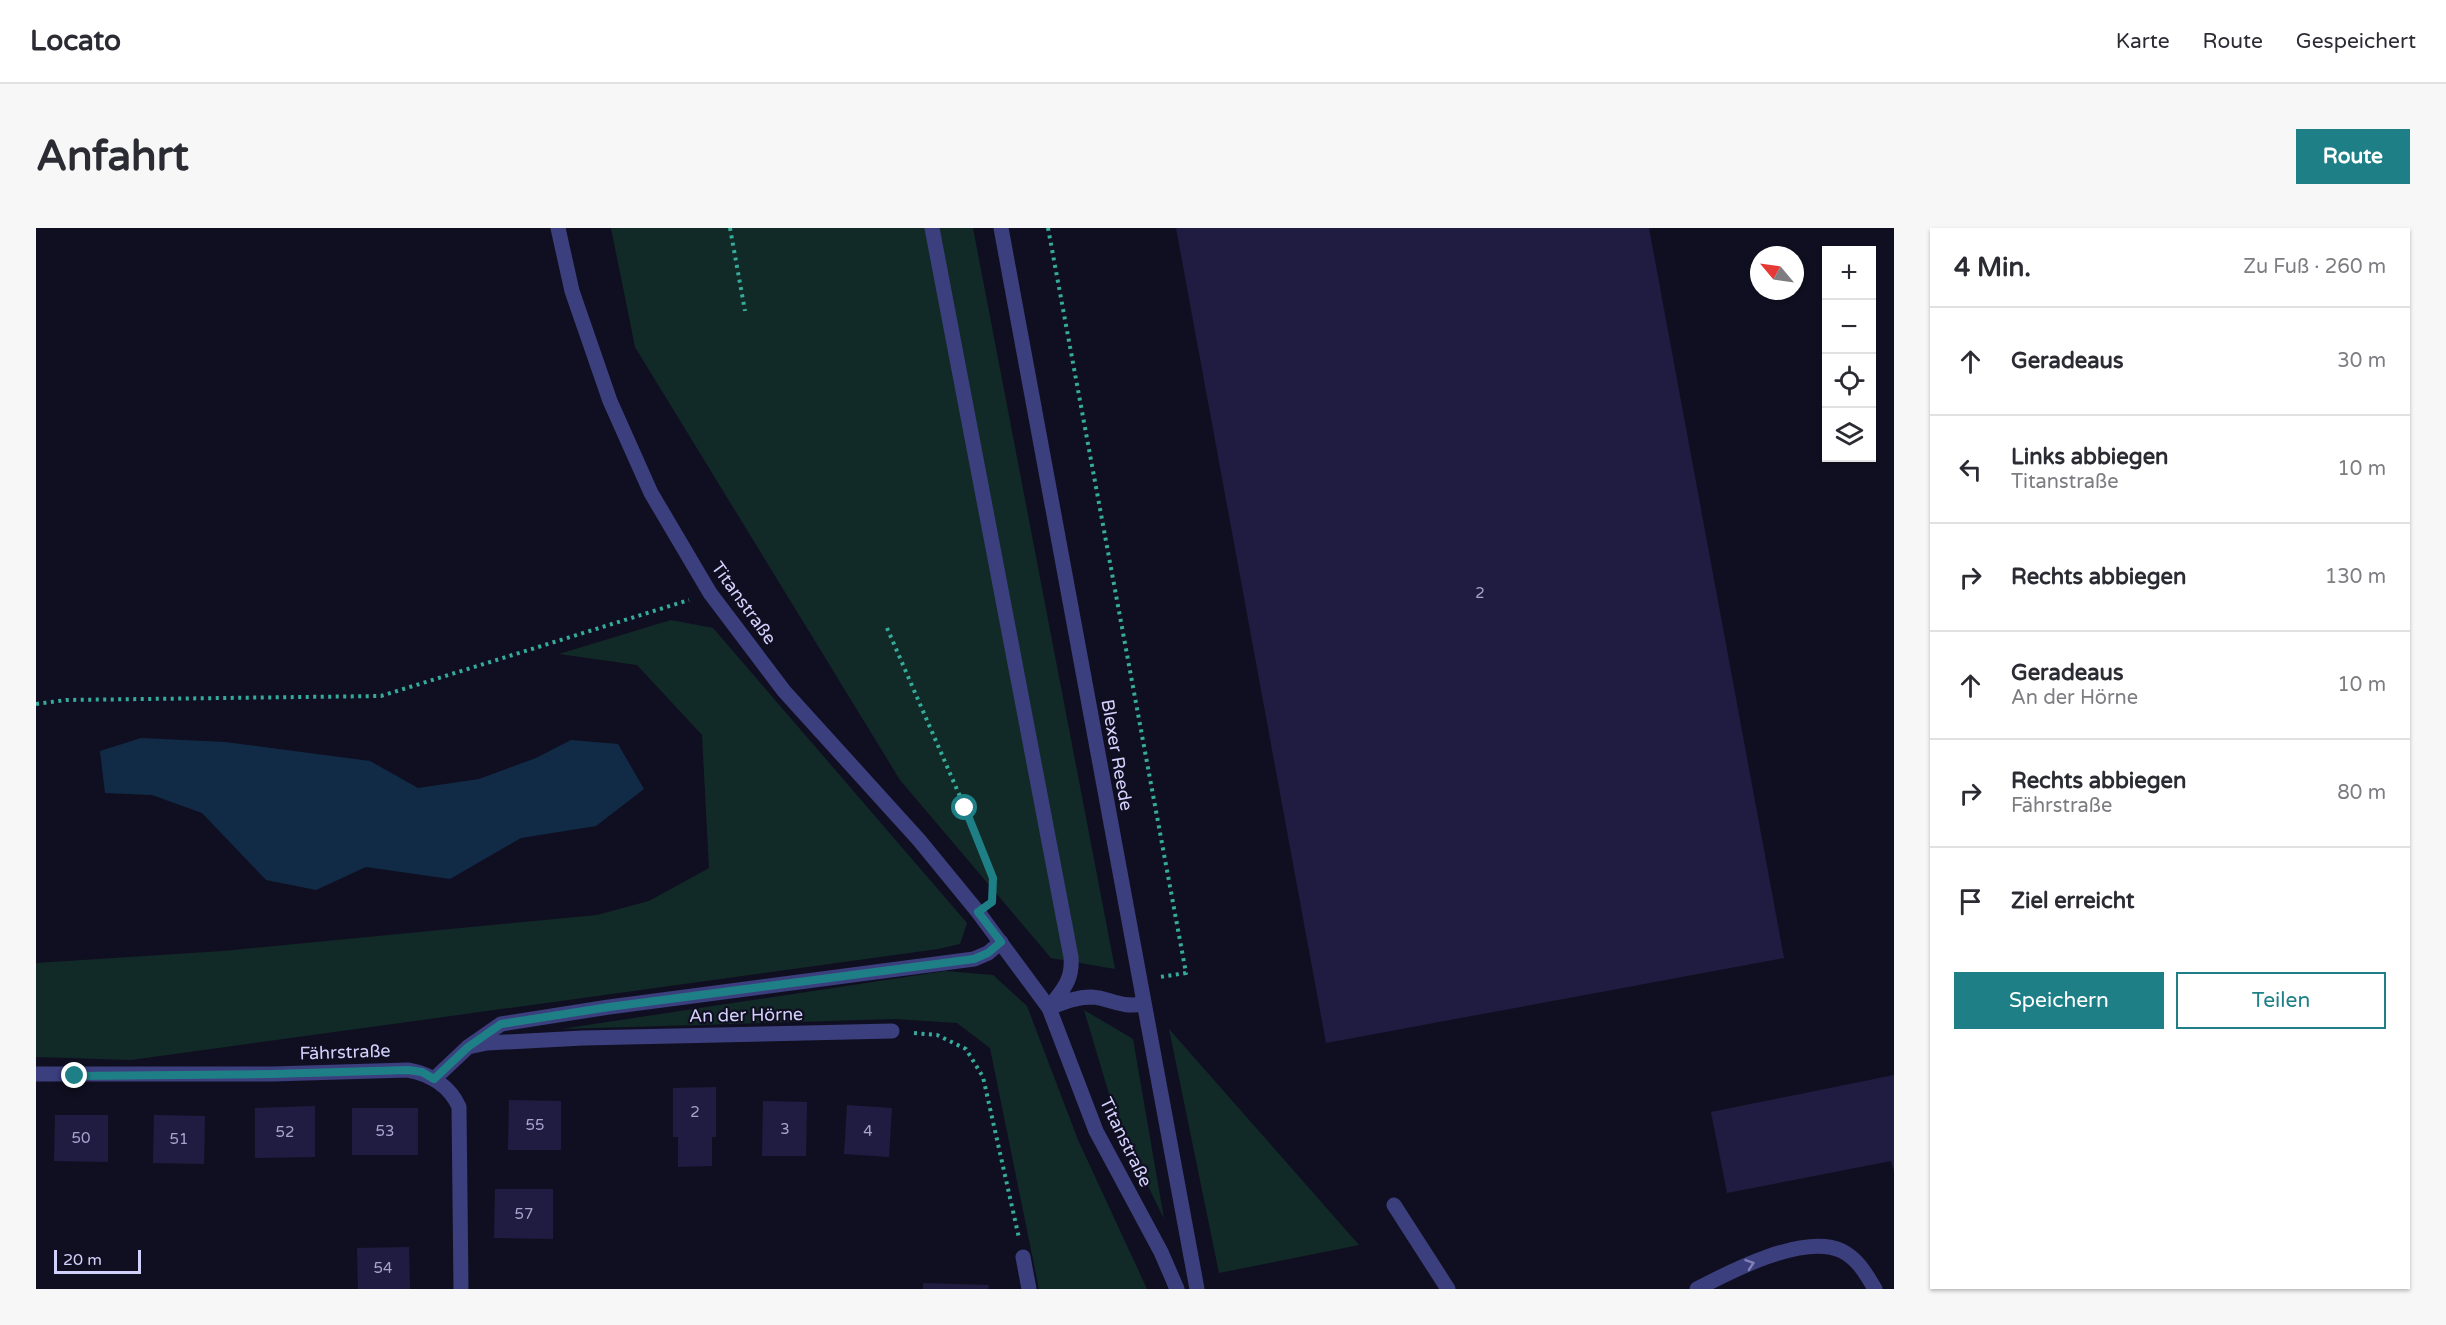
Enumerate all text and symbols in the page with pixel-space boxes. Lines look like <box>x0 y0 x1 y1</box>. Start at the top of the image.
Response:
text: Locato <box>30 24 121 58</box>
text: Karte <box>2116 29 2170 54</box>
text: Route <box>2203 29 2263 54</box>
text: Gespeichert <box>2296 29 2416 54</box>
button: Route <box>2296 129 2410 184</box>
text: Anfahrt <box>36 131 189 182</box>
north arrow <box>1750 246 1804 300</box>
map controls <box>1822 246 1876 462</box>
button: + <box>1822 246 1876 300</box>
text: 4 Min. <box>1954 252 2031 283</box>
text: Zu Fuß · 260 m <box>2243 255 2386 279</box>
button: − <box>1822 300 1876 354</box>
icon: ahead <box>1954 345 1987 378</box>
text: Geradeaus <box>2011 348 2123 374</box>
text: 30 m <box>2337 349 2386 373</box>
button: locate <box>1822 354 1876 408</box>
button: layers <box>1822 408 1876 462</box>
text: Links abbiegen <box>2011 444 2169 470</box>
icon: left <box>1954 453 1987 486</box>
text: 10 m <box>2337 457 2386 481</box>
text: Titanstraße <box>2011 470 2119 494</box>
street label: Titanstraße <box>707 557 781 649</box>
icon: right <box>1954 561 1987 594</box>
text: Rechts abbiegen <box>2011 564 2186 590</box>
text: 130 m <box>2325 565 2386 589</box>
house number: 2 <box>1475 584 1485 602</box>
text: Geradeaus <box>2011 660 2123 686</box>
icon: ahead <box>1954 669 1987 702</box>
text: 10 m <box>2337 673 2386 697</box>
text: An der Hörne <box>2011 686 2138 710</box>
street label: Blexer Reede <box>1096 697 1138 813</box>
text: Rechts abbiegen <box>2011 768 2186 794</box>
icon: right <box>1954 777 1987 810</box>
text: 80 m <box>2337 781 2386 805</box>
route start <box>951 794 977 820</box>
text: Fährstraße <box>2011 794 2112 818</box>
icon: arrive <box>1954 885 1987 918</box>
text: Ziel erreicht <box>2011 888 2134 914</box>
button: Speichern <box>1954 972 2164 1029</box>
button: Teilen <box>2176 972 2386 1029</box>
street label: An der Hörne <box>689 1003 803 1027</box>
street label: Fährstraße <box>299 1039 391 1065</box>
route end <box>61 1062 87 1088</box>
street label: Titanstraße <box>1095 1094 1157 1190</box>
house number: 2 <box>690 1103 700 1121</box>
house number: 55 <box>526 1116 544 1134</box>
house number: 3 <box>780 1120 790 1138</box>
house number: 53 <box>376 1122 394 1140</box>
house number: 4 <box>863 1122 873 1140</box>
house number: 52 <box>276 1123 294 1141</box>
house number: 50 <box>72 1129 90 1147</box>
house number: 51 <box>170 1130 188 1148</box>
house number: 57 <box>515 1205 533 1223</box>
scale bar <box>54 1247 141 1274</box>
text: 20 m <box>63 1250 102 1270</box>
one-way arrow <box>1744 1258 1755 1271</box>
house number: 54 <box>374 1259 392 1277</box>

